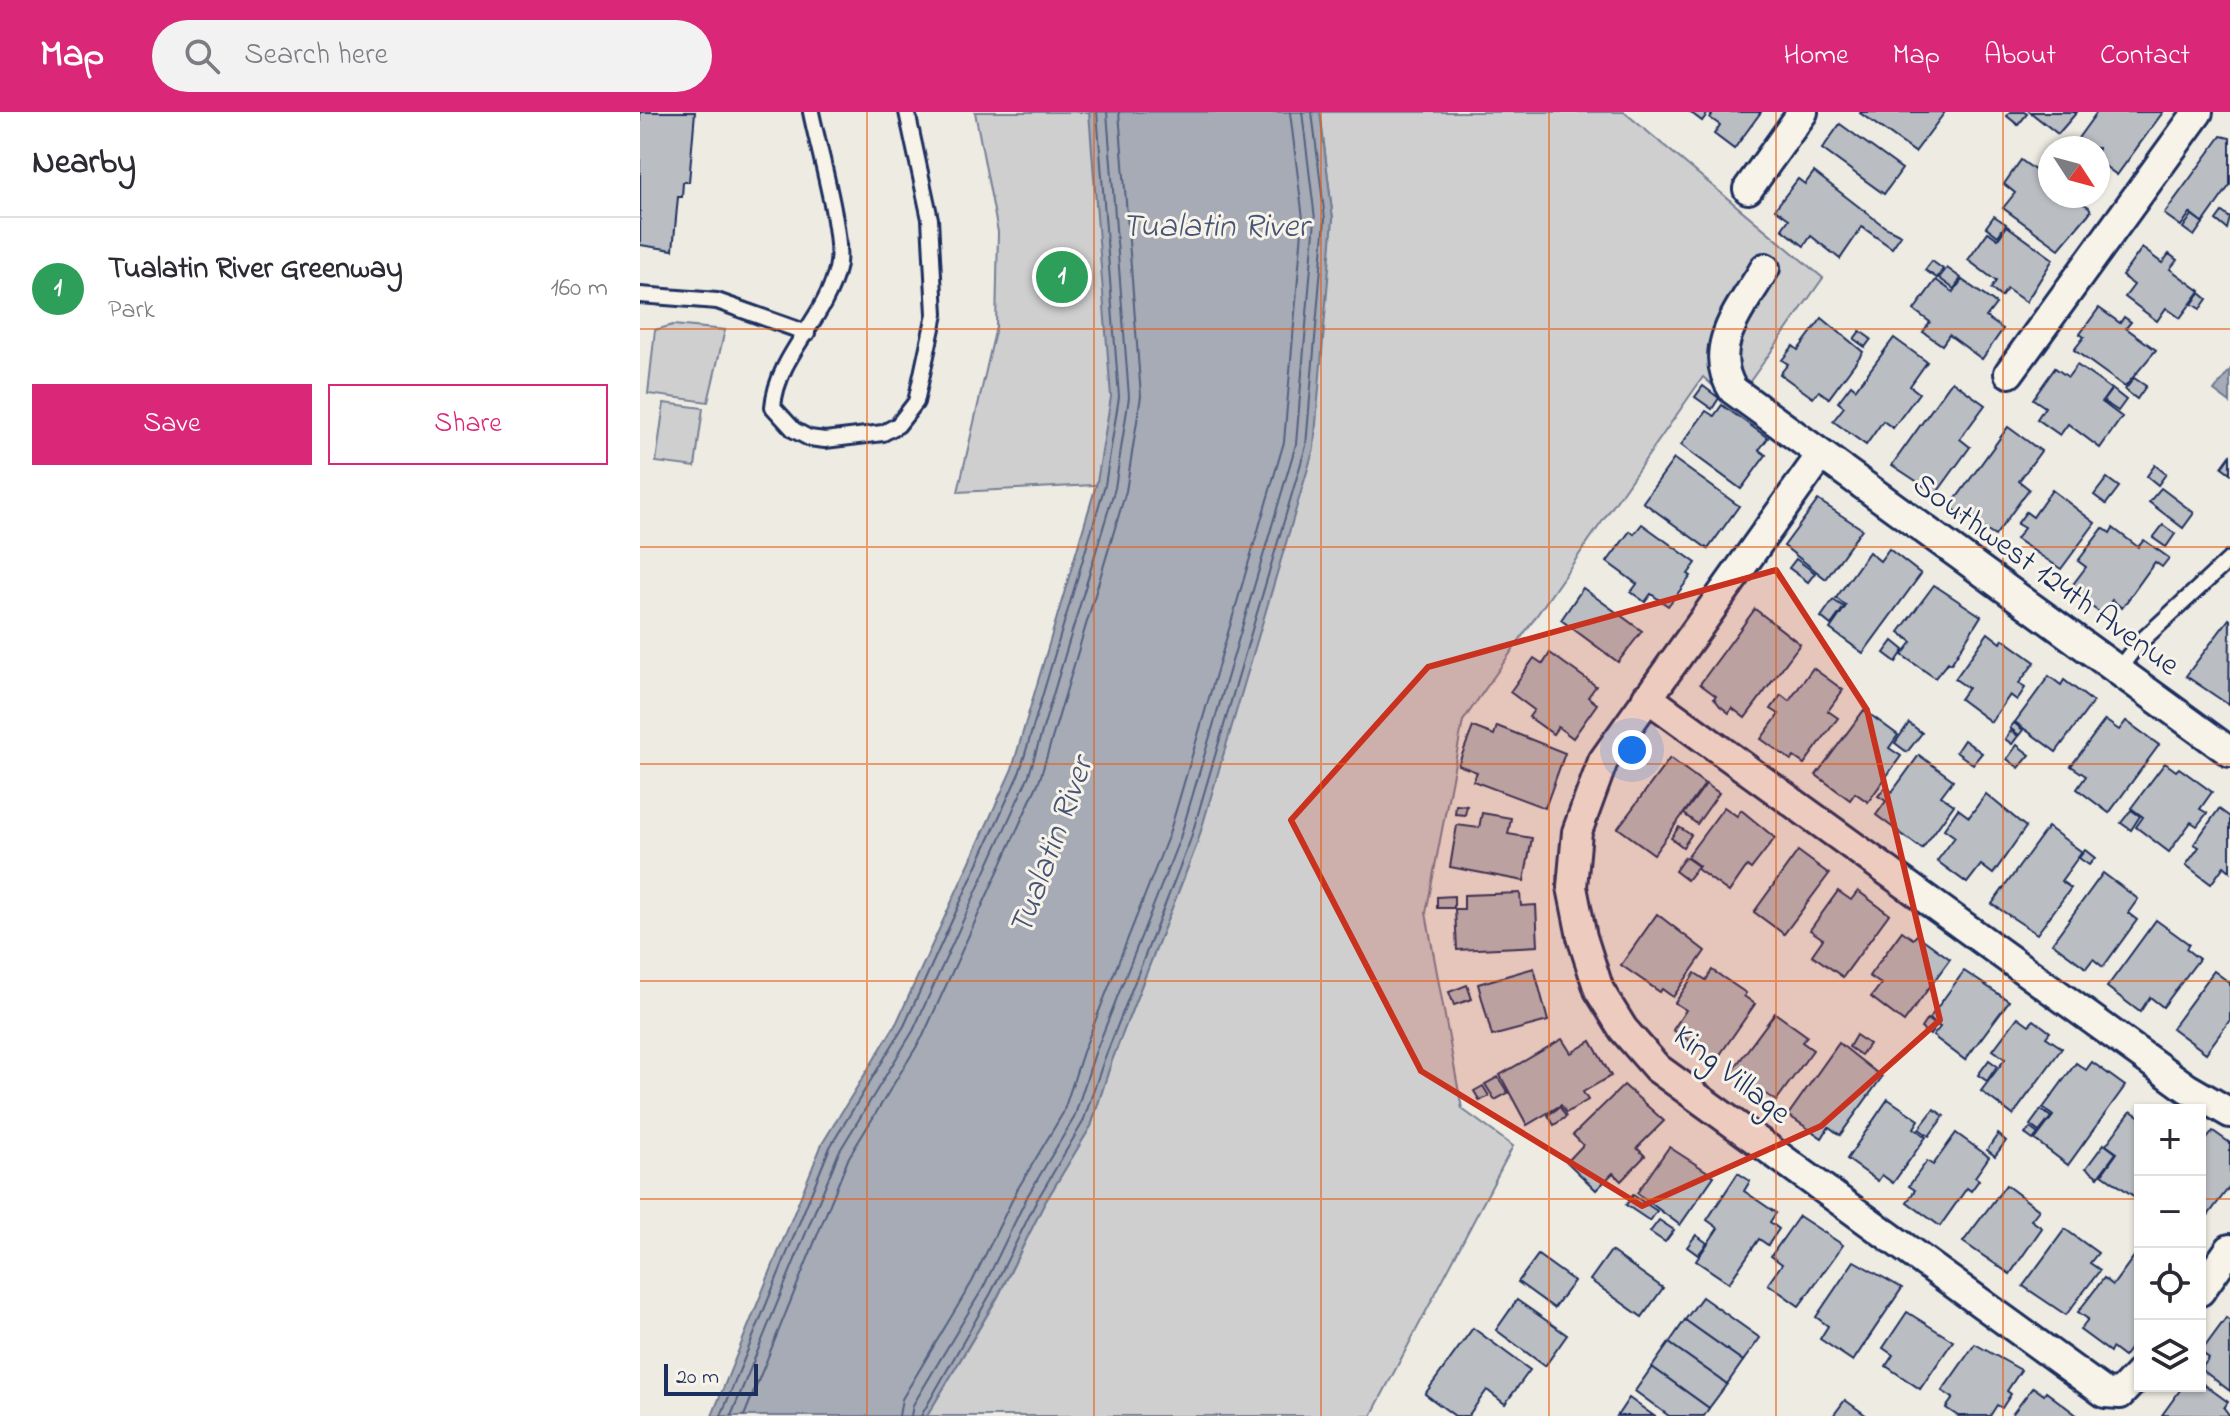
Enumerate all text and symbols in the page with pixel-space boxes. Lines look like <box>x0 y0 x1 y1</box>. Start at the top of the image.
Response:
search box <box>152 20 712 92</box>
text: Map <box>40 28 104 84</box>
icon: search <box>180 34 224 78</box>
text: Search here <box>244 34 388 78</box>
text: Home <box>1783 36 1849 77</box>
text: Map <box>1893 36 1940 77</box>
text: About <box>1984 36 2056 77</box>
text: Contact <box>2100 36 2190 77</box>
north arrow <box>2038 136 2110 208</box>
text: Nearby <box>32 139 136 189</box>
water label: Tualatin River <box>1122 203 1313 253</box>
pin: 1 <box>1036 247 1088 307</box>
text: Tualatin River Greenway <box>108 248 403 292</box>
text: 1 <box>54 270 62 308</box>
text: 160 m <box>550 270 608 308</box>
text: Park <box>108 292 155 330</box>
button: Save <box>32 384 312 465</box>
button: Share <box>328 384 608 465</box>
street label: Southwest 124th Avenue <box>1901 463 2189 690</box>
your location <box>1612 730 1652 770</box>
water label: Tualatin River <box>998 746 1110 943</box>
street label: King Village <box>1662 1015 1801 1138</box>
map controls <box>2134 1104 2206 1392</box>
button: + <box>2134 1104 2206 1176</box>
button: − <box>2134 1176 2206 1248</box>
button: locate <box>2134 1248 2206 1320</box>
button: layers <box>2134 1320 2206 1392</box>
scale bar <box>664 1360 758 1396</box>
text: 20 m <box>676 1362 719 1394</box>

